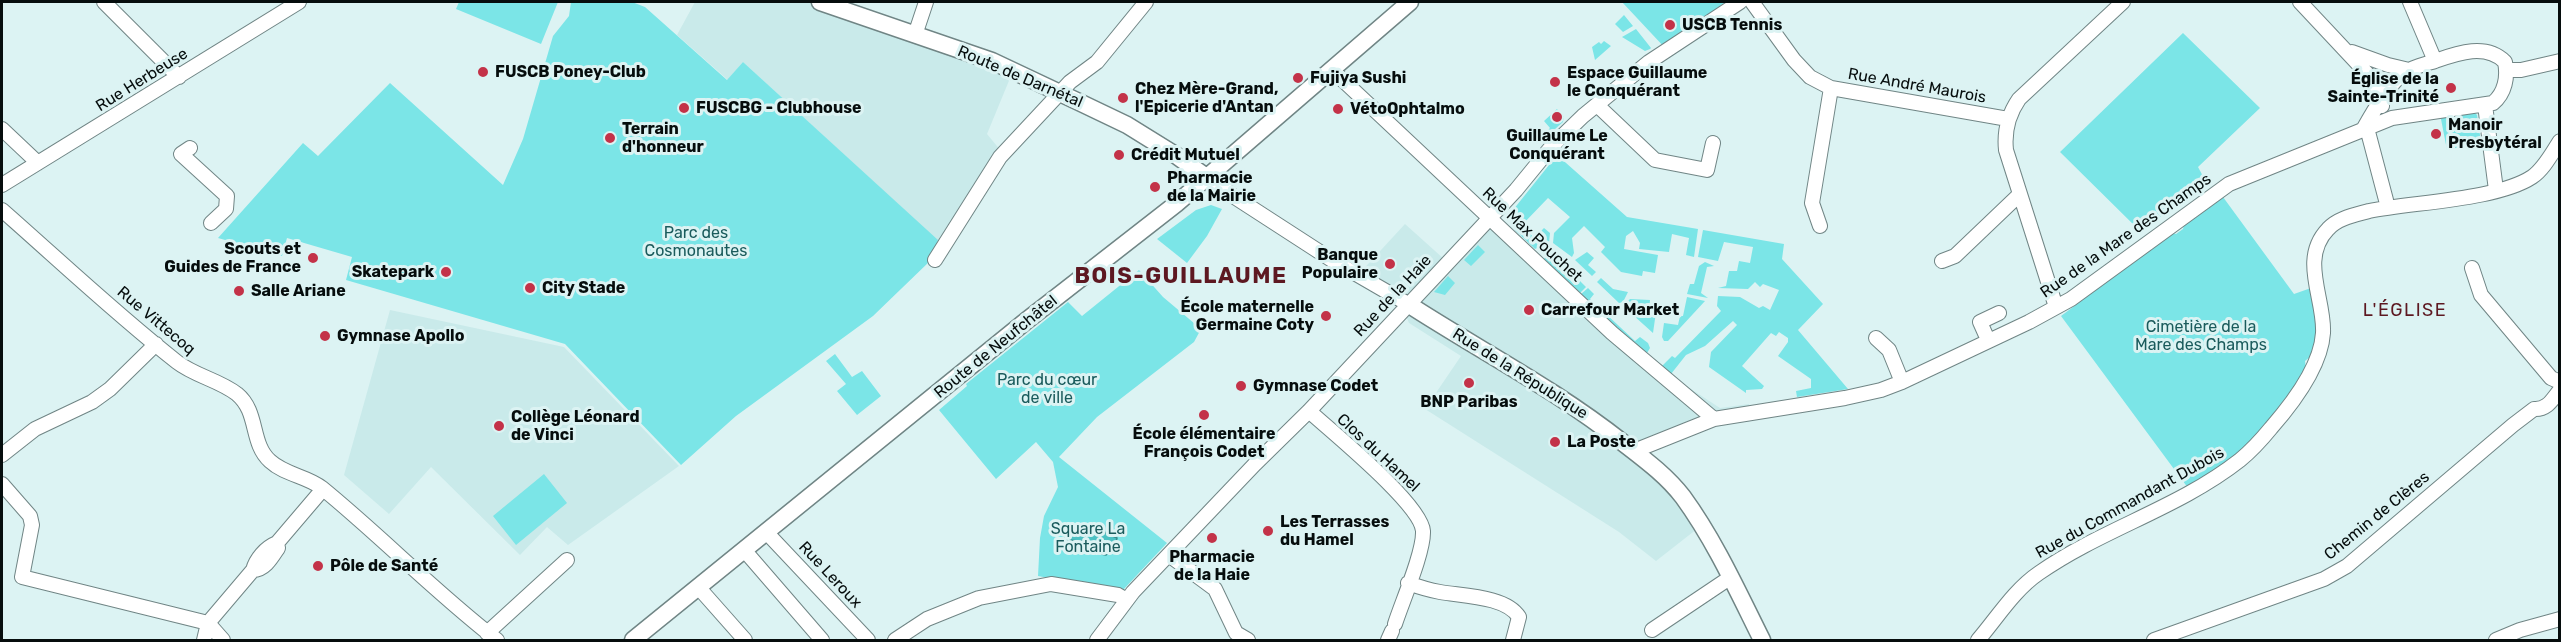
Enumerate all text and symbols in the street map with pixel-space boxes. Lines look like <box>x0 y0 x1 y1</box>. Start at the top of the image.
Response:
place label: USCB Tennis <box>1682 15 1782 35</box>
marker: USCB Tennis <box>1663 18 1677 32</box>
street label: Route de Darnétal <box>954 42 1086 112</box>
street label: Rue Herbeuse <box>93 44 191 116</box>
place label: FUSCB Poney-Club <box>495 62 646 82</box>
place label: Espace Guillaume le Conquérant <box>1567 63 1707 101</box>
street label: Rue André Maurois <box>1846 64 1988 108</box>
marker: FUSCB Poney-Club <box>476 65 490 79</box>
place label: Fujiya Sushi <box>1310 68 1406 88</box>
place label: Église de la Sainte-Trinité <box>2328 69 2439 107</box>
marker: Fujiya Sushi <box>1291 71 1305 85</box>
marker: Espace Guillaume le Conquérant <box>1548 75 1562 89</box>
place label: Chez Mère-Grand, l'Epicerie d'Antan <box>1135 79 1278 117</box>
marker: Église de la Sainte-Trinité <box>2444 81 2458 95</box>
marker: Chez Mère-Grand, l'Epicerie d'Antan <box>1116 91 1130 105</box>
place label: FUSCBG - Clubhouse <box>696 98 862 118</box>
place label: VétoOphtalmo <box>1350 99 1465 119</box>
marker: FUSCBG - Clubhouse <box>677 101 691 115</box>
marker: VétoOphtalmo <box>1331 102 1345 116</box>
marker: Guillaume Le Conquérant <box>1550 110 1564 124</box>
place label: Manoir Presbytéral <box>2448 115 2542 153</box>
place label: Terrain d'honneur <box>622 119 704 157</box>
place label: Guillaume Le Conquérant <box>1506 126 1608 164</box>
marker: Manoir Presbytéral <box>2429 127 2443 141</box>
marker: Terrain d'honneur <box>603 131 617 145</box>
place label: Crédit Mutuel <box>1131 145 1240 165</box>
marker: Crédit Mutuel <box>1112 148 1126 162</box>
place label: Pharmacie de la Mairie <box>1167 168 1256 206</box>
street label: Rue de la Mare des Champs <box>2037 170 2215 302</box>
marker: Pharmacie de la Mairie <box>1148 180 1162 194</box>
street label: Rue Max Pouchet <box>1478 184 1586 286</box>
park label: Parc des Cosmonautes <box>645 223 747 261</box>
place label: Scouts et Guides de France <box>164 239 301 277</box>
place label: Banque Populaire <box>1302 245 1378 283</box>
marker: Scouts et Guides de France <box>306 251 320 265</box>
street label: Rue de la Haie <box>1350 251 1436 341</box>
marker: Banque Populaire <box>1383 257 1397 271</box>
place label: Skatepark <box>352 262 434 282</box>
district label: BOIS-GUILLAUME <box>1074 264 1288 290</box>
marker: Skatepark <box>439 265 453 279</box>
place label: City Stade <box>542 278 625 298</box>
place label: Salle Ariane <box>251 281 346 301</box>
marker: City Stade <box>523 281 537 295</box>
street label: Rue Vittecoq <box>113 283 199 359</box>
marker: Salle Ariane <box>232 284 246 298</box>
street label: Route de Neufchâtel <box>931 291 1061 403</box>
place label: École maternelle Germaine Coty <box>1180 297 1314 335</box>
place label: Carrefour Market <box>1541 300 1679 320</box>
district label: L'ÉGLISE <box>2363 300 2447 322</box>
marker: Carrefour Market <box>1522 303 1536 317</box>
marker: École maternelle Germaine Coty <box>1319 309 1333 323</box>
park label: Cimetière de la Mare des Champs <box>2135 317 2267 355</box>
street label: Rue de la République <box>1449 325 1591 423</box>
place label: Gymnase Apollo <box>337 326 464 346</box>
marker: Gymnase Apollo <box>318 329 332 343</box>
park label: Parc du cœur de ville <box>997 370 1097 408</box>
place label: Gymnase Codet <box>1253 376 1378 396</box>
marker: BNP Paribas <box>1462 376 1476 390</box>
marker: Gymnase Codet <box>1234 379 1248 393</box>
place label: BNP Paribas <box>1420 392 1518 412</box>
place label: Collège Léonard de Vinci <box>511 407 639 445</box>
marker: École élémentaire François Codet <box>1197 408 1211 422</box>
street label: Clos du Hamel <box>1333 410 1423 496</box>
marker: Collège Léonard de Vinci <box>492 419 506 433</box>
place label: École élémentaire François Codet <box>1132 424 1276 462</box>
place label: La Poste <box>1567 432 1636 452</box>
marker: La Poste <box>1548 435 1562 449</box>
street label: Rue du Commandant Dubois <box>2032 443 2228 563</box>
street label: Chemin de Clères <box>2320 468 2434 564</box>
place label: Les Terrasses du Hamel <box>1280 512 1389 550</box>
park label: Square La Fontaine <box>1051 519 1125 557</box>
marker: Les Terrasses du Hamel <box>1261 524 1275 538</box>
marker: Pharmacie de la Haie <box>1205 531 1219 545</box>
street label: Rue Leroux <box>794 538 866 612</box>
place label: Pharmacie de la Haie <box>1169 547 1255 585</box>
place label: Pôle de Santé <box>330 556 438 576</box>
marker: Pôle de Santé <box>311 559 325 573</box>

